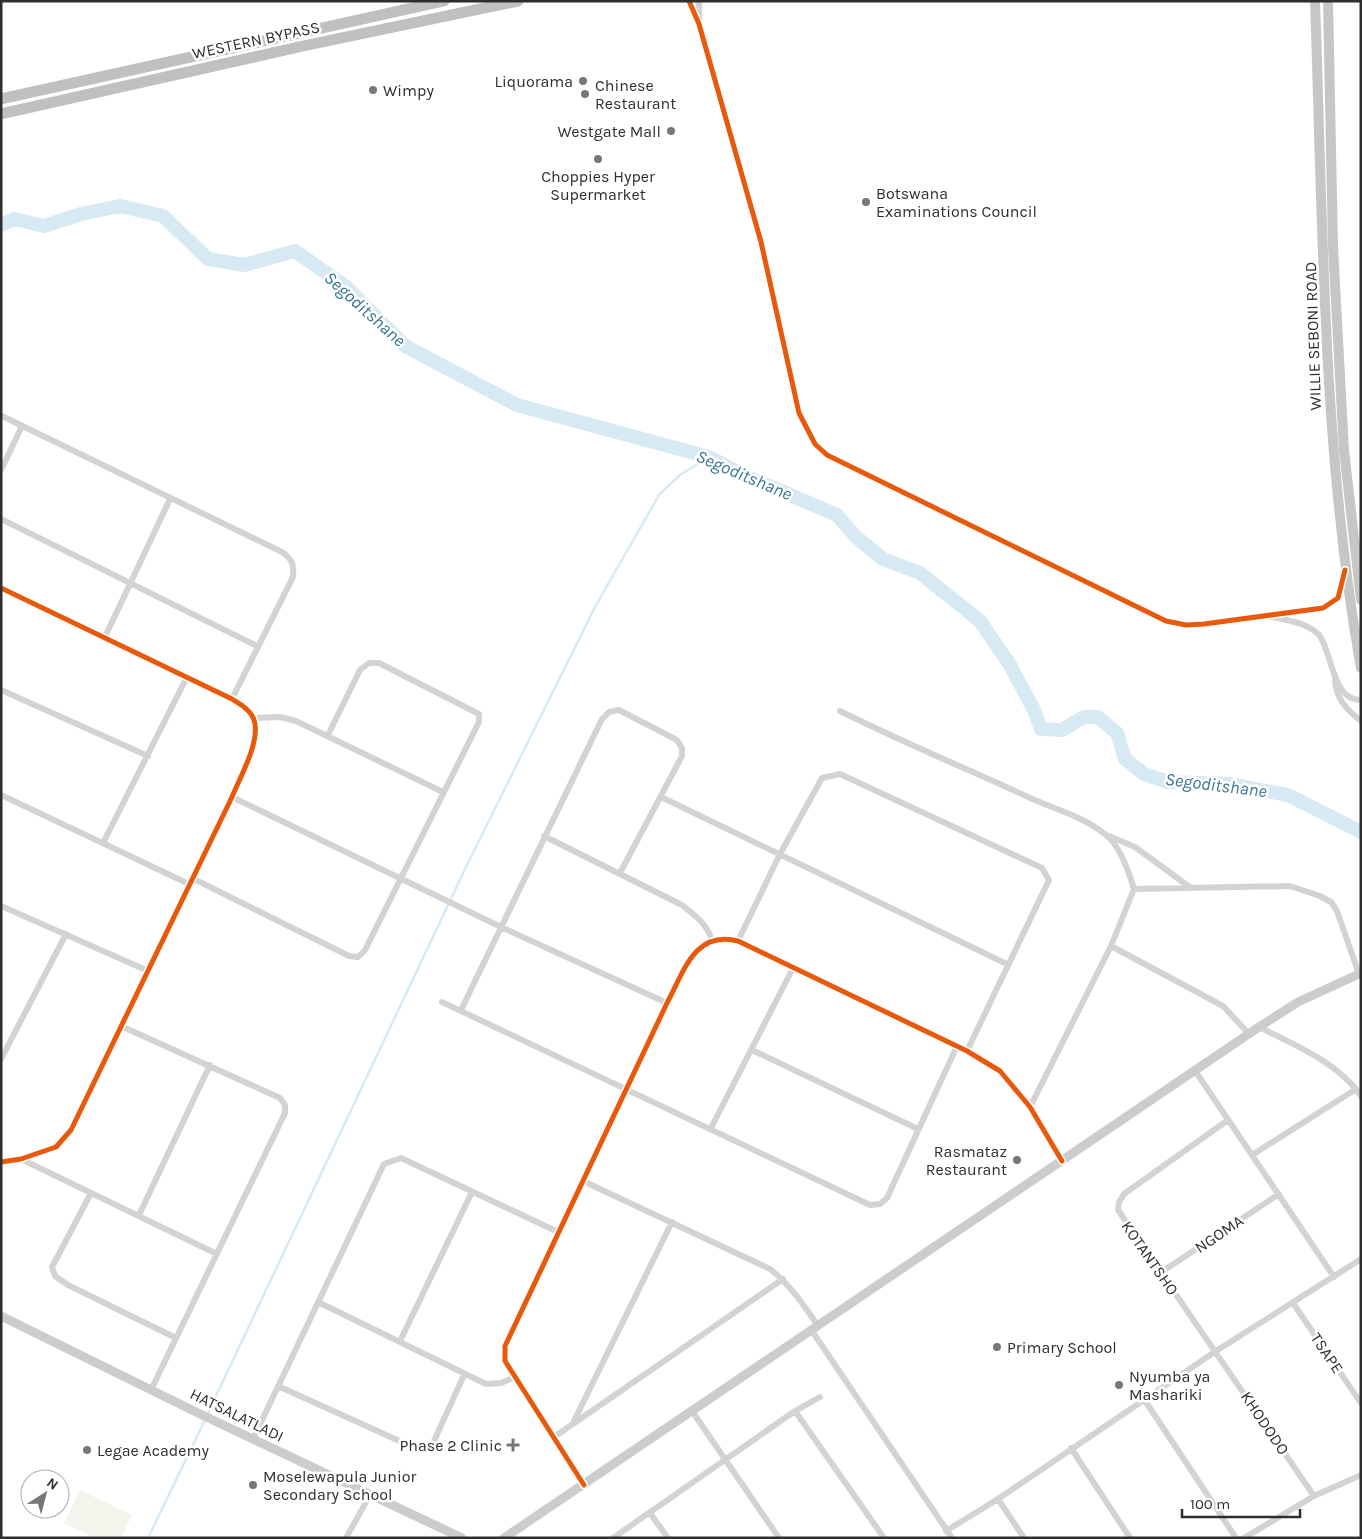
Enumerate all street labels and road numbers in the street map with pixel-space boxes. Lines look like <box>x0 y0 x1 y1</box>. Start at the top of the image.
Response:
street label: WESTERN BYPASS <box>190 17 322 63</box>
street label: WILLIE SEBONI ROAD <box>1301 261 1325 411</box>
street label: NGOMA <box>1191 1211 1247 1257</box>
street label: KOTANTSHO <box>1117 1217 1183 1299</box>
street label: TSAPE <box>1307 1329 1347 1377</box>
street label: HATSALATLADI <box>187 1384 287 1446</box>
street label: KHODODO <box>1237 1388 1293 1458</box>

